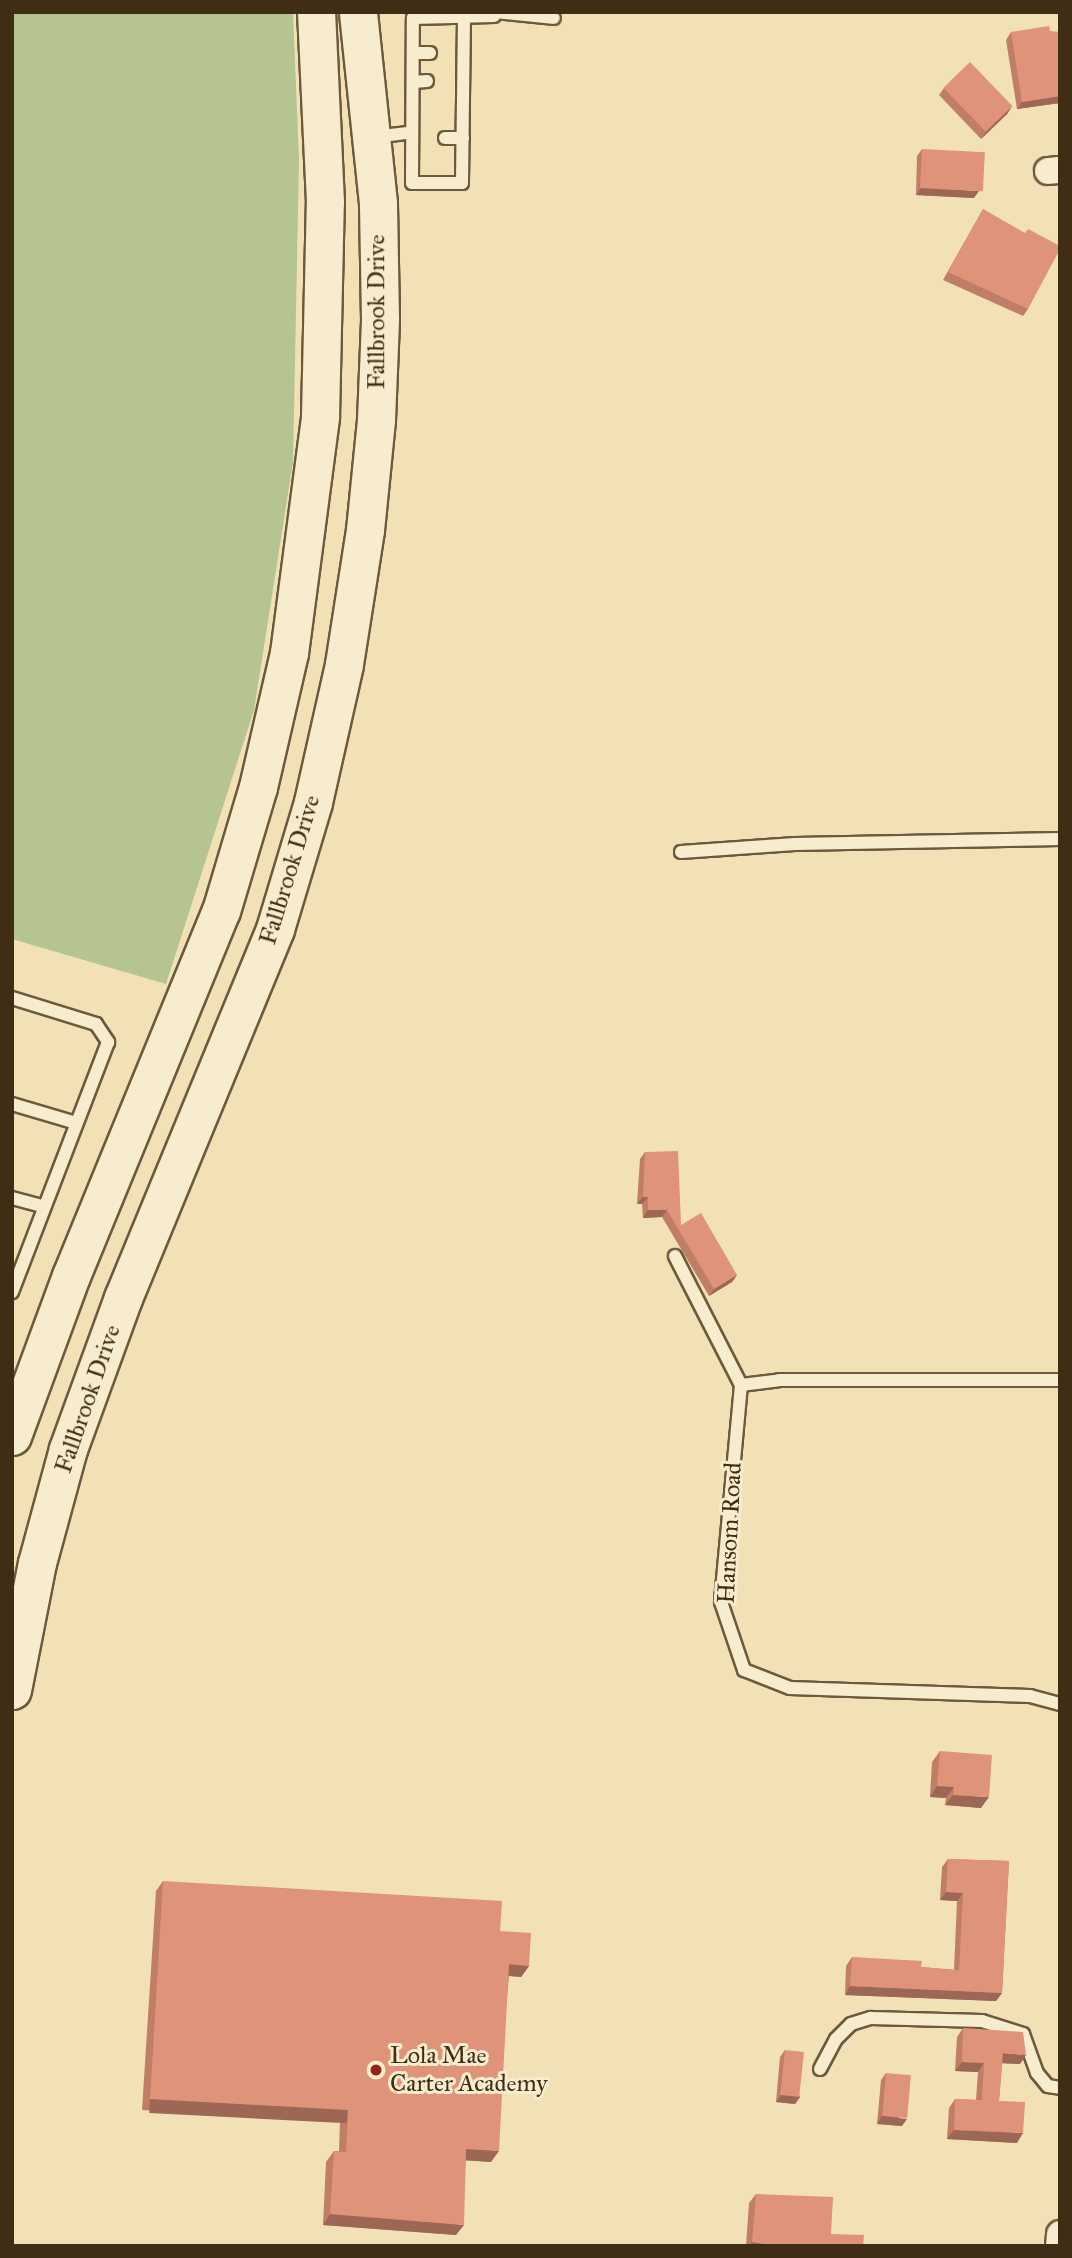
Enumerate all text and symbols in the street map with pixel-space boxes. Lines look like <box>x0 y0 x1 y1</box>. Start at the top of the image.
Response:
street label: Fallbrook Drive <box>363 235 391 389</box>
street label: Fallbrook Drive <box>254 792 326 948</box>
street label: Fallbrook Drive <box>49 1321 127 1477</box>
street label: Hansom Road <box>712 1462 748 1604</box>
place label: Lola Mae Carter Academy <box>390 2042 547 2098</box>
marker: Lola Mae Carter Academy <box>368 2062 384 2078</box>

